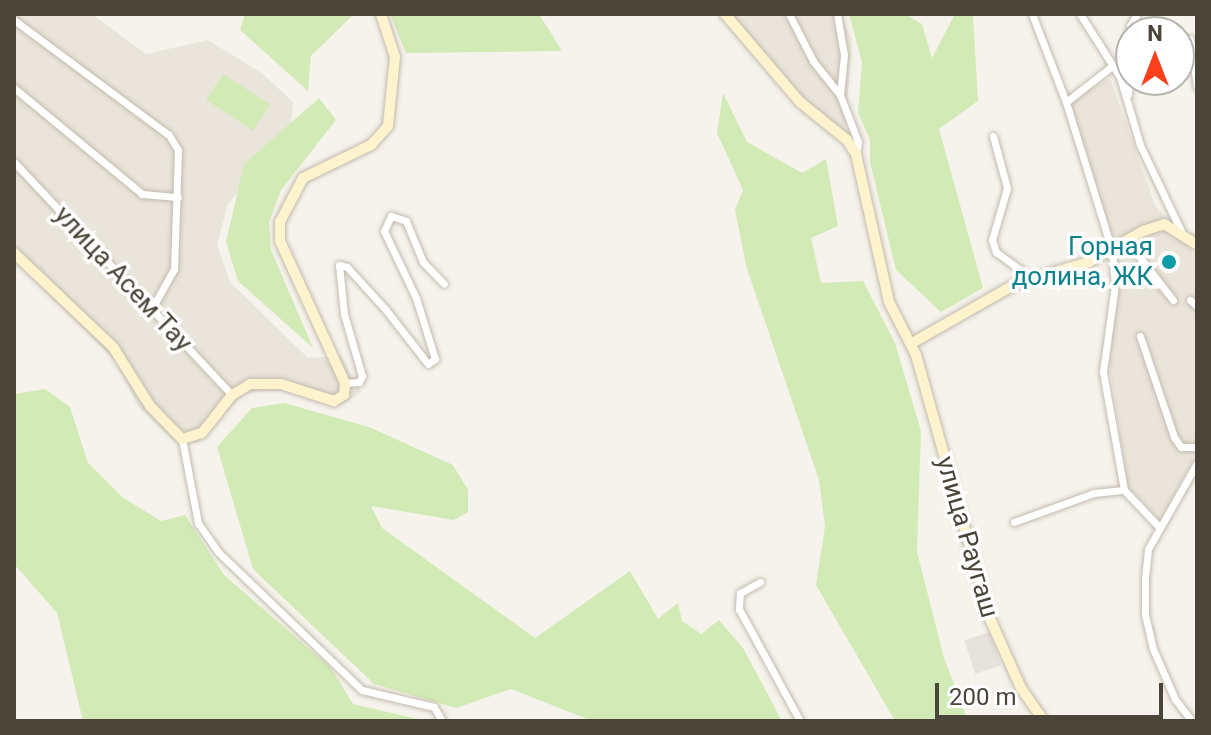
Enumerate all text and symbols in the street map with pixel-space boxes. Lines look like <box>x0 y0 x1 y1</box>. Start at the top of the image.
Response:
north arrow <box>1115 16 1195 96</box>
text: N <box>1147 21 1163 46</box>
street label: улица Асем Тау <box>47 200 199 358</box>
place label: Горная долина, ЖК <box>1012 231 1153 292</box>
marker: Горная долина, ЖК <box>1160 253 1178 271</box>
street label: улица Раугаш <box>929 453 1005 621</box>
scale bar <box>939 667 1167 717</box>
text: 200 m <box>949 683 1016 711</box>

